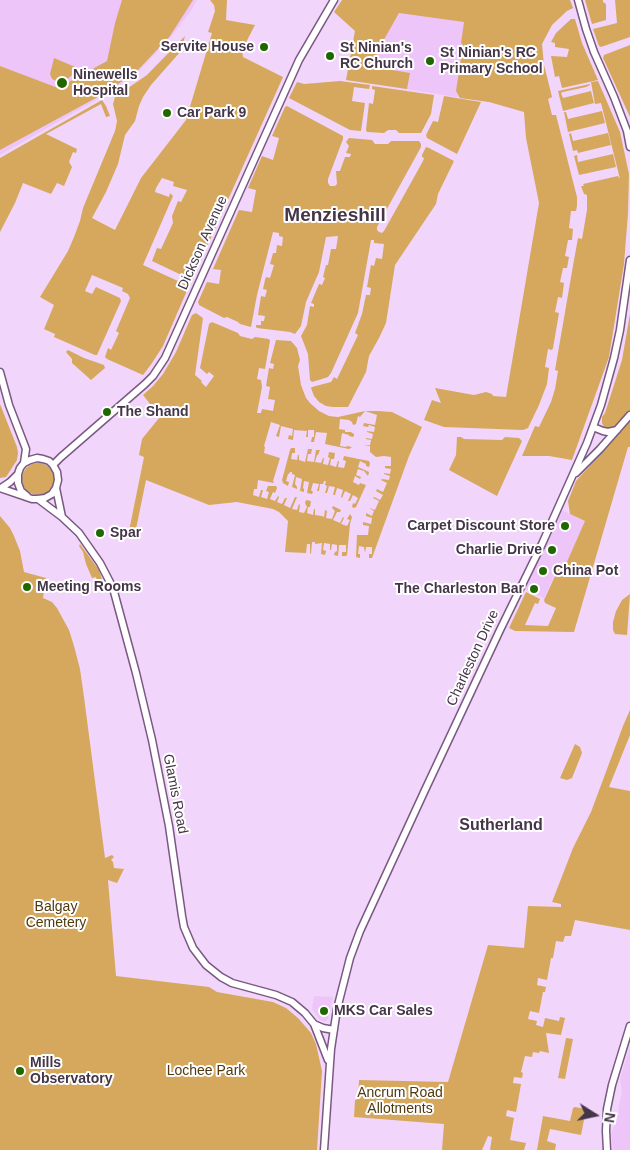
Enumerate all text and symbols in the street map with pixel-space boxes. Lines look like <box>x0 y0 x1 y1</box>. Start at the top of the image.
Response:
place label: Servite House <box>161 39 254 55</box>
place label: St Ninian's RC Church <box>340 40 413 72</box>
marker: Servite House <box>258 41 270 53</box>
place label: St Ninian's RC Primary School <box>440 45 543 78</box>
marker: St Ninian's RC Church <box>324 50 336 62</box>
marker: St Ninian's RC Primary School <box>424 55 436 67</box>
place label: Ninewells Hospital <box>73 67 138 100</box>
marker: Ninewells Hospital <box>55 76 69 90</box>
place label: Car Park 9 <box>177 105 246 121</box>
marker: Car Park 9 <box>161 107 173 119</box>
street label: Dickson Avenue <box>175 193 231 293</box>
district label: Menzieshill <box>284 205 386 227</box>
place label: The Shand <box>117 404 189 420</box>
marker: The Shand <box>101 406 113 418</box>
place label: Carpet Discount Store <box>407 518 555 534</box>
marker: Carpet Discount Store <box>559 520 571 532</box>
place label: Spar <box>110 525 141 541</box>
marker: Spar <box>94 527 106 539</box>
place label: Charlie Drive <box>456 542 542 558</box>
marker: Charlie Drive <box>546 544 558 556</box>
place label: China Pot <box>553 563 618 579</box>
marker: China Pot <box>537 565 549 577</box>
place label: Meeting Rooms <box>37 579 141 595</box>
marker: Meeting Rooms <box>21 581 33 593</box>
place label: The Charleston Bar <box>395 581 524 597</box>
marker: The Charleston Bar <box>528 583 540 595</box>
street label: Charleston Drive <box>443 607 503 709</box>
street label: Glamis Road <box>159 753 191 835</box>
district label: Sutherland <box>459 816 543 836</box>
park label: Balgay Cemetery <box>26 899 86 932</box>
place label: MKS Car Sales <box>334 1003 433 1019</box>
marker: MKS Car Sales <box>318 1005 330 1017</box>
place label: Mills Observatory <box>30 1055 112 1088</box>
park label: Lochee Park <box>167 1063 245 1079</box>
marker: Mills Observatory <box>14 1065 26 1077</box>
park label: Ancrum Road Allotments <box>357 1085 443 1118</box>
north arrow <box>570 1090 620 1140</box>
text: N <box>601 1111 619 1124</box>

